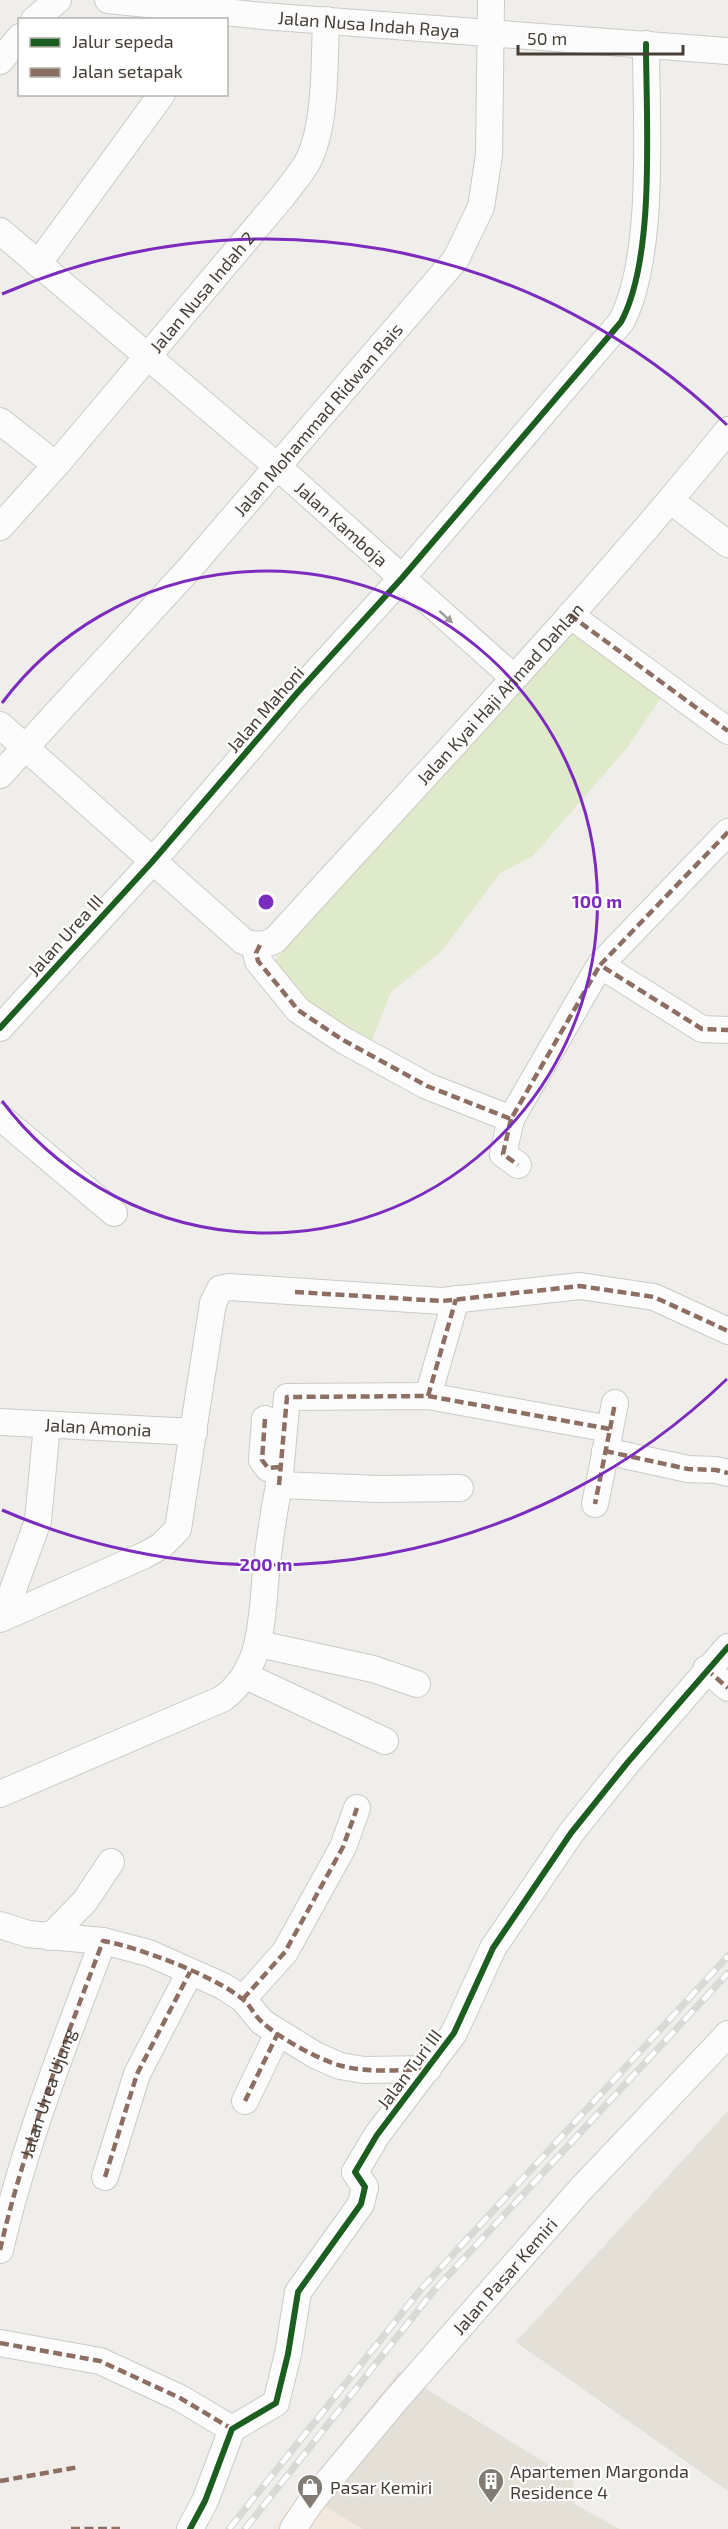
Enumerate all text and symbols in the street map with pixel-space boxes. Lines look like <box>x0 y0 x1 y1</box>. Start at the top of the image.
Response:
street label: Jalan Nusa Indah Raya <box>277 6 460 42</box>
legend <box>18 18 228 96</box>
scale bar <box>518 18 683 56</box>
text: 50 m <box>527 27 567 49</box>
text: Jalur sepeda <box>72 30 174 52</box>
text: Jalan setapak <box>72 60 183 82</box>
street label: Jalan Nusa Indah 2 <box>145 227 259 357</box>
street label: Jalan Mohammad Ridwan Rais <box>229 318 407 520</box>
street label: Jalan Kamboja <box>291 477 393 571</box>
street label: Jalan Kyai Haji Ahmad Dahlan <box>412 598 588 789</box>
one-way arrow <box>438 610 453 623</box>
street label: Jalan Mahoni <box>222 661 308 757</box>
street label: Jalan Urea III <box>23 890 107 980</box>
text: 100 m <box>572 890 622 912</box>
centre of rings <box>256 892 276 912</box>
street label: Jalan Amonia <box>44 1413 152 1441</box>
text: 200 m <box>240 1553 292 1575</box>
street label: Jalan Urea Ujung <box>15 2025 80 2161</box>
street label: Jalan Turi III <box>372 2025 446 2113</box>
street label: Jalan Pasar Kemiri <box>447 2213 562 2339</box>
place label: Apartemen Margonda Residence 4 <box>510 2460 689 2503</box>
building icon: Apartemen Margonda Residence 4 <box>476 2466 506 2504</box>
shop icon: Pasar Kemiri <box>295 2472 325 2510</box>
place label: Pasar Kemiri <box>330 2476 432 2498</box>

